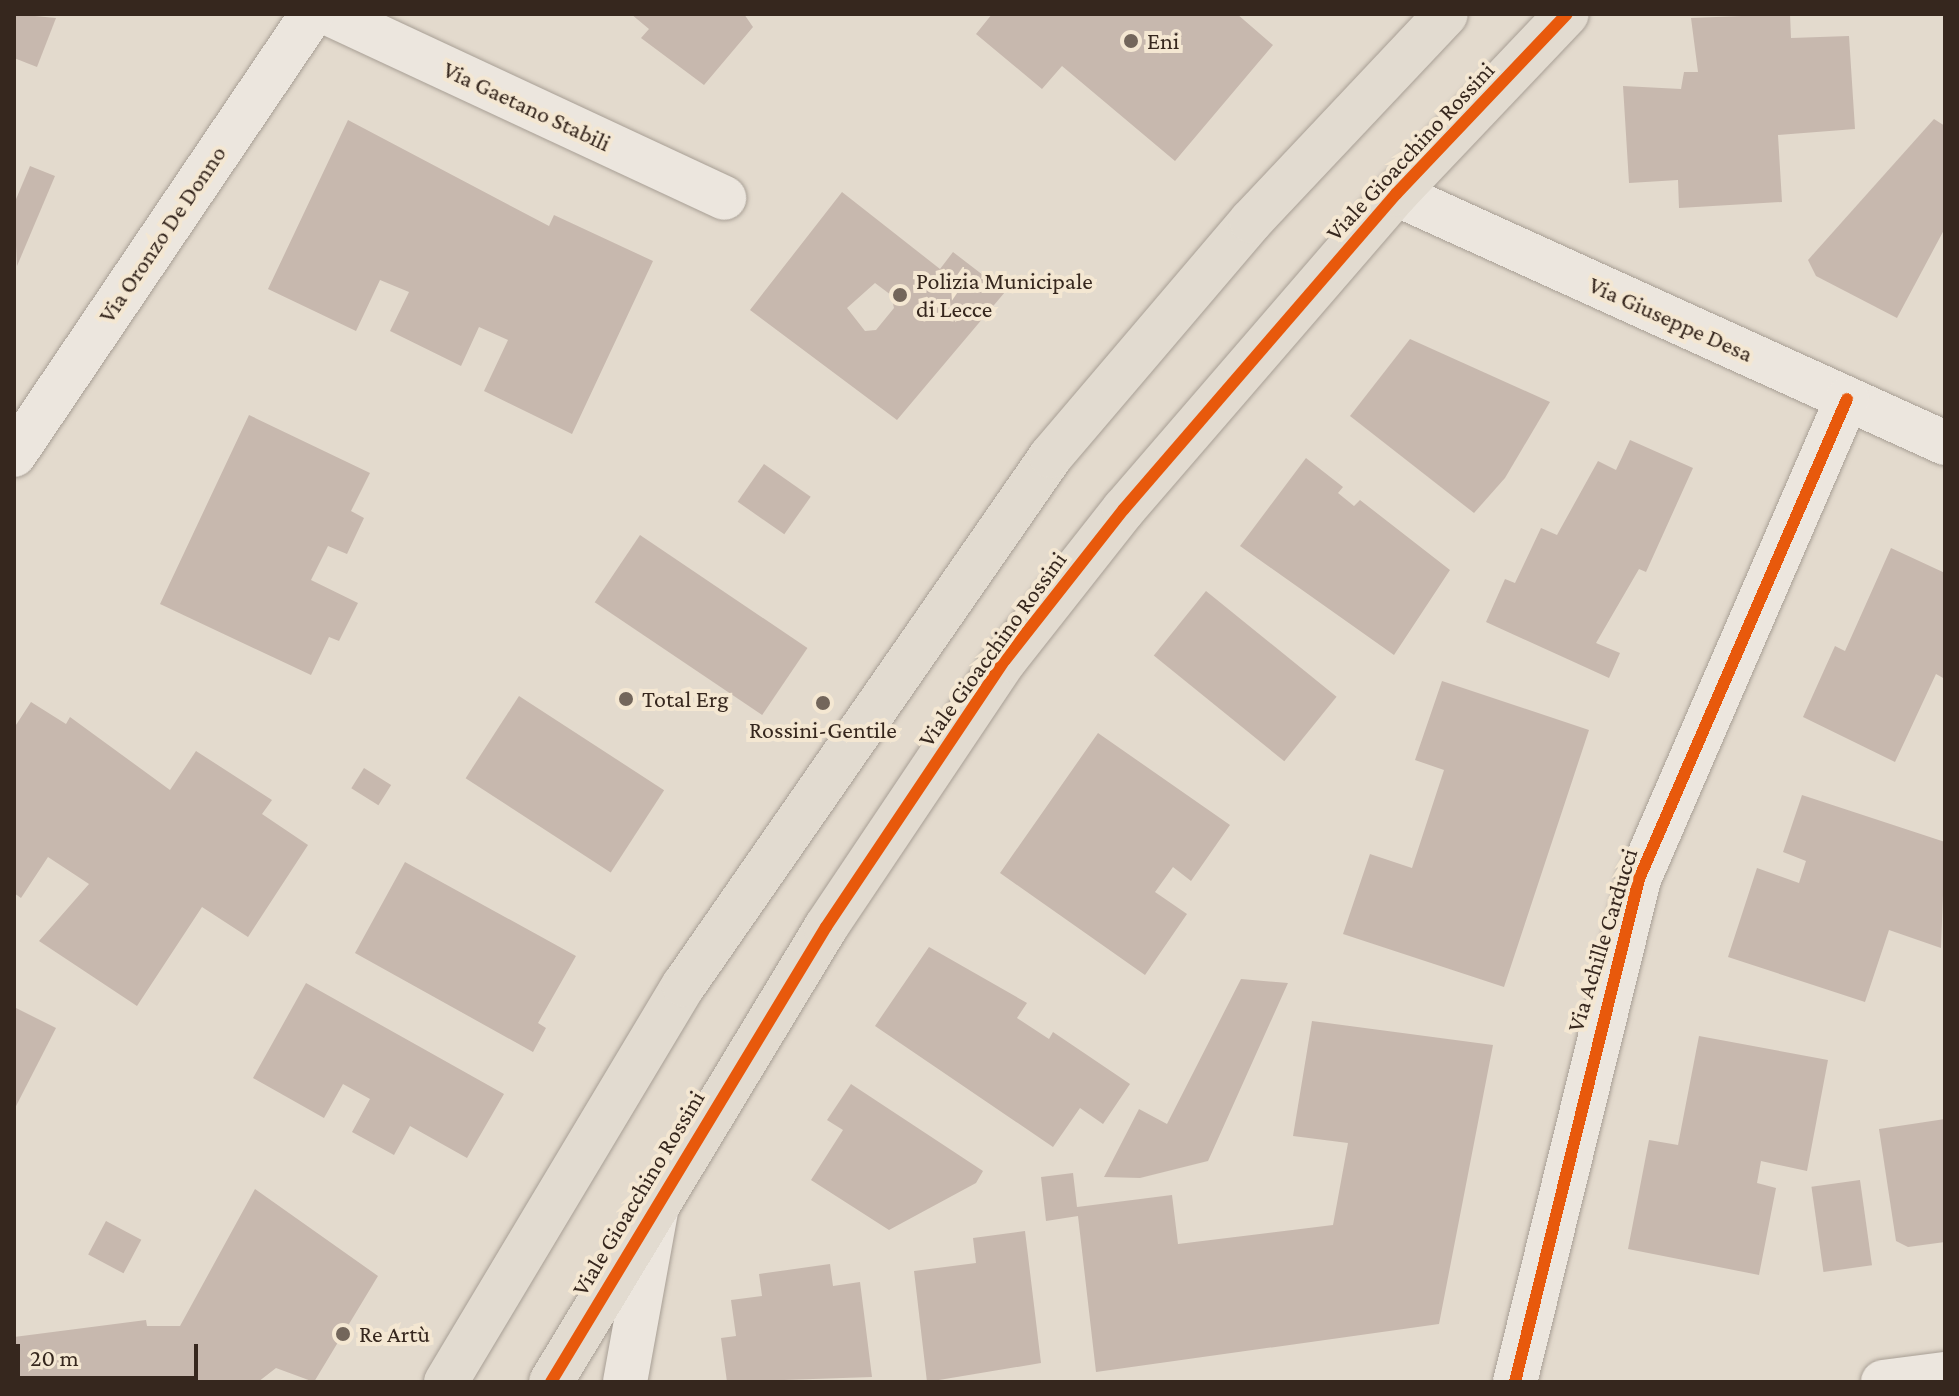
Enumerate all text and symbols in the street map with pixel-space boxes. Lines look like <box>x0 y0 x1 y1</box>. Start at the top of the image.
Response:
place label: Eni <box>1147 27 1179 55</box>
marker: Eni <box>1122 32 1140 50</box>
street label: Via Gaetano Stabili <box>439 55 615 157</box>
street label: Viale Gioacchino Rossini <box>1320 56 1500 246</box>
street label: Via Oronzo De Donno <box>92 140 232 328</box>
place label: Polizia Municipale di Lecce <box>916 267 1093 323</box>
street label: Via Giuseppe Desa <box>1584 270 1758 368</box>
marker: Polizia Municipale di Lecce <box>891 286 909 304</box>
street label: Viale Gioacchino Rossini <box>912 546 1072 752</box>
place label: Total Erg <box>642 685 729 713</box>
marker: Total Erg <box>617 690 635 708</box>
marker: Rossini-Gentile <box>814 694 832 712</box>
place label: Rossini-Gentile <box>749 716 897 744</box>
street label: Via Achille Carducci <box>1560 845 1644 1035</box>
street label: Viale Gioacchino Rossini <box>565 1085 711 1301</box>
place label: Re Artù <box>359 1320 430 1348</box>
marker: Re Artù <box>334 1325 352 1343</box>
scale bar <box>20 1328 202 1378</box>
text: 20 m <box>30 1344 79 1371</box>

